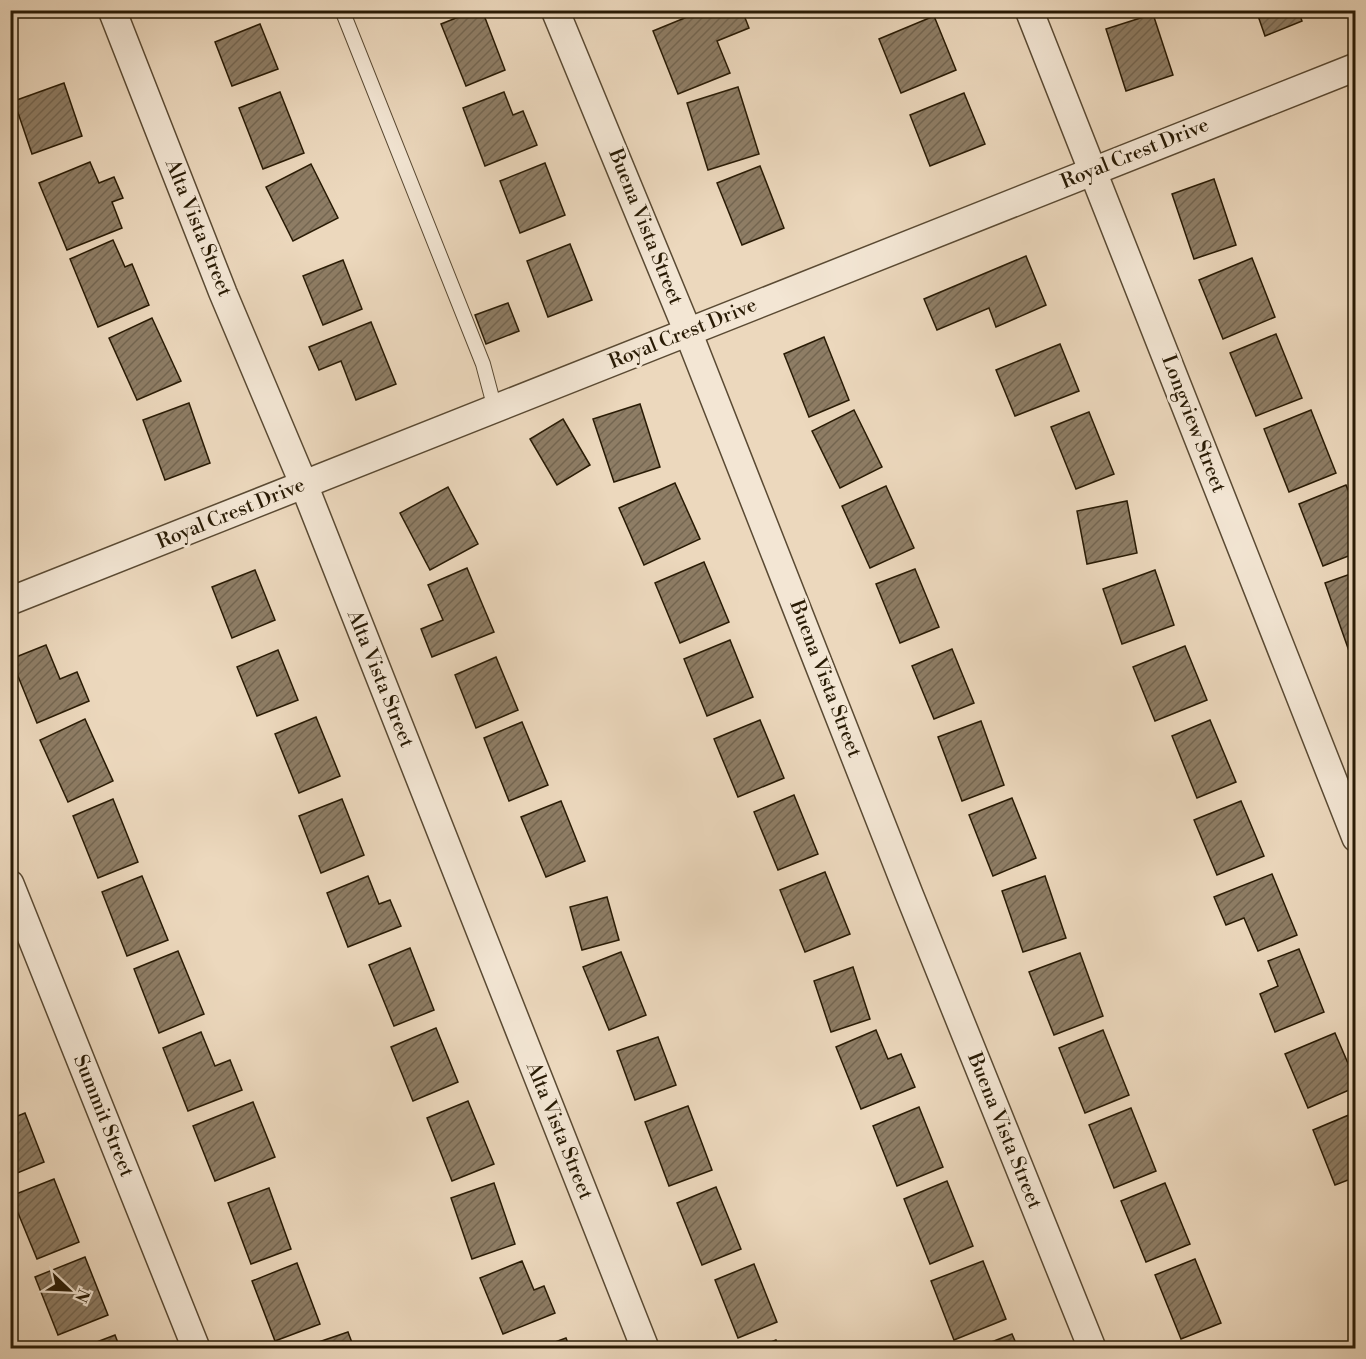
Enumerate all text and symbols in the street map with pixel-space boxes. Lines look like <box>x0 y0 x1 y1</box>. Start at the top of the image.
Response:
street label: Royal Crest Drive <box>1057 113 1213 195</box>
street label: Buena Vista Street <box>602 144 688 309</box>
street label: Alta Vista Street <box>159 155 237 300</box>
street label: Royal Crest Drive <box>605 293 761 375</box>
street label: Longview Street <box>1155 352 1231 496</box>
street label: Royal Crest Drive <box>153 473 309 555</box>
street label: Buena Vista Street <box>783 596 866 761</box>
street label: Alta Vista Street <box>341 606 419 751</box>
street label: Buena Vista Street <box>961 1048 1047 1213</box>
street label: Summit Street <box>67 1051 139 1181</box>
street label: Alta Vista Street <box>520 1058 598 1203</box>
north arrow <box>39 1260 99 1320</box>
text: N <box>70 1286 94 1306</box>

